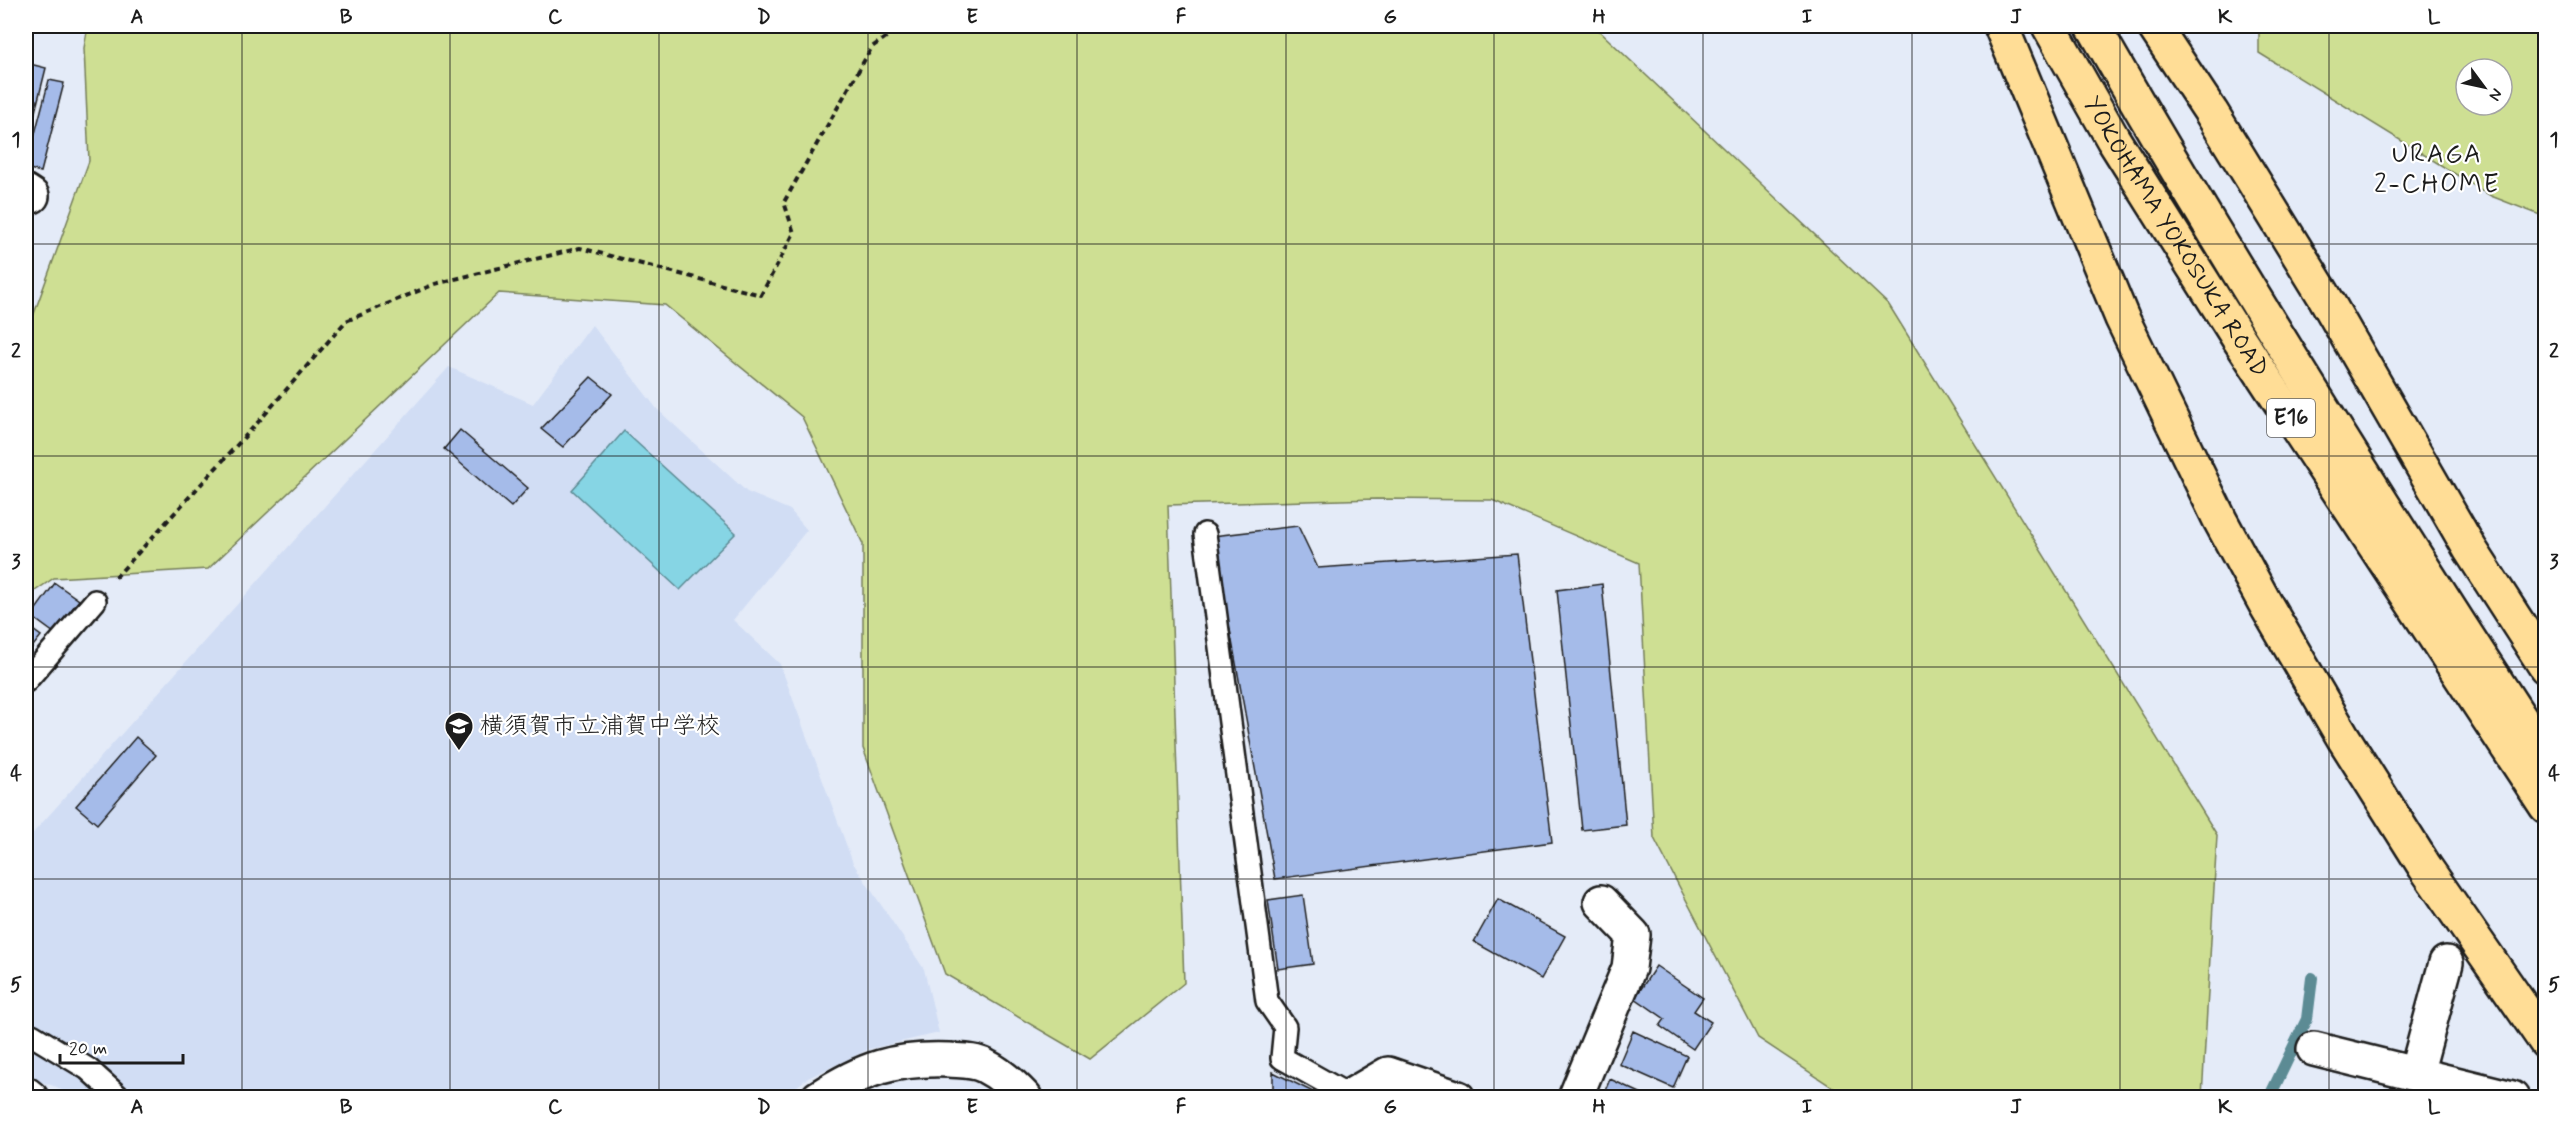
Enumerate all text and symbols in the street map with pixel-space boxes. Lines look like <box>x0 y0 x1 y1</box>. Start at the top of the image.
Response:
text: A <box>130 4 144 31</box>
text: B <box>340 4 353 31</box>
text: C <box>548 4 563 31</box>
text: D <box>757 4 771 31</box>
text: E <box>966 4 978 31</box>
text: F <box>1176 4 1187 31</box>
text: G <box>1383 4 1397 31</box>
text: H <box>1592 4 1606 31</box>
text: I <box>1802 4 1812 31</box>
text: J <box>2010 4 2022 31</box>
text: K <box>2218 4 2233 31</box>
text: L <box>2428 4 2441 31</box>
north arrow <box>2454 57 2514 117</box>
text: N <box>2484 84 2507 105</box>
street label: YOKOHAMA YOKOSUKA ROAD <box>2077 91 2275 383</box>
text: 1 <box>12 127 20 154</box>
text: 1 <box>2550 127 2558 154</box>
district label: URAGA 2-CHOME <box>2374 138 2500 202</box>
text: 2 <box>11 338 21 365</box>
text: 2 <box>2549 338 2559 365</box>
road number: E16 <box>2267 399 2315 437</box>
text: 3 <box>11 549 21 576</box>
text: 3 <box>2549 549 2559 576</box>
school or university icon: 横須賀市立浦賀中学校 <box>443 710 475 752</box>
place label: 横須賀市立浦賀中学校 <box>480 711 720 742</box>
text: 4 <box>10 761 22 788</box>
text: 4 <box>2548 761 2560 788</box>
text: 5 <box>10 972 22 999</box>
text: 5 <box>2548 972 2560 999</box>
scale bar <box>60 1027 183 1065</box>
text: 20 m <box>69 1037 107 1061</box>
text: A <box>130 1094 144 1121</box>
text: B <box>340 1094 353 1121</box>
text: C <box>548 1094 563 1121</box>
text: D <box>757 1094 771 1121</box>
text: E <box>966 1094 978 1121</box>
text: F <box>1176 1094 1187 1121</box>
text: G <box>1383 1094 1397 1121</box>
text: H <box>1592 1094 1606 1121</box>
text: I <box>1802 1094 1812 1121</box>
text: J <box>2010 1094 2022 1121</box>
text: K <box>2218 1094 2233 1121</box>
text: L <box>2428 1094 2441 1121</box>

